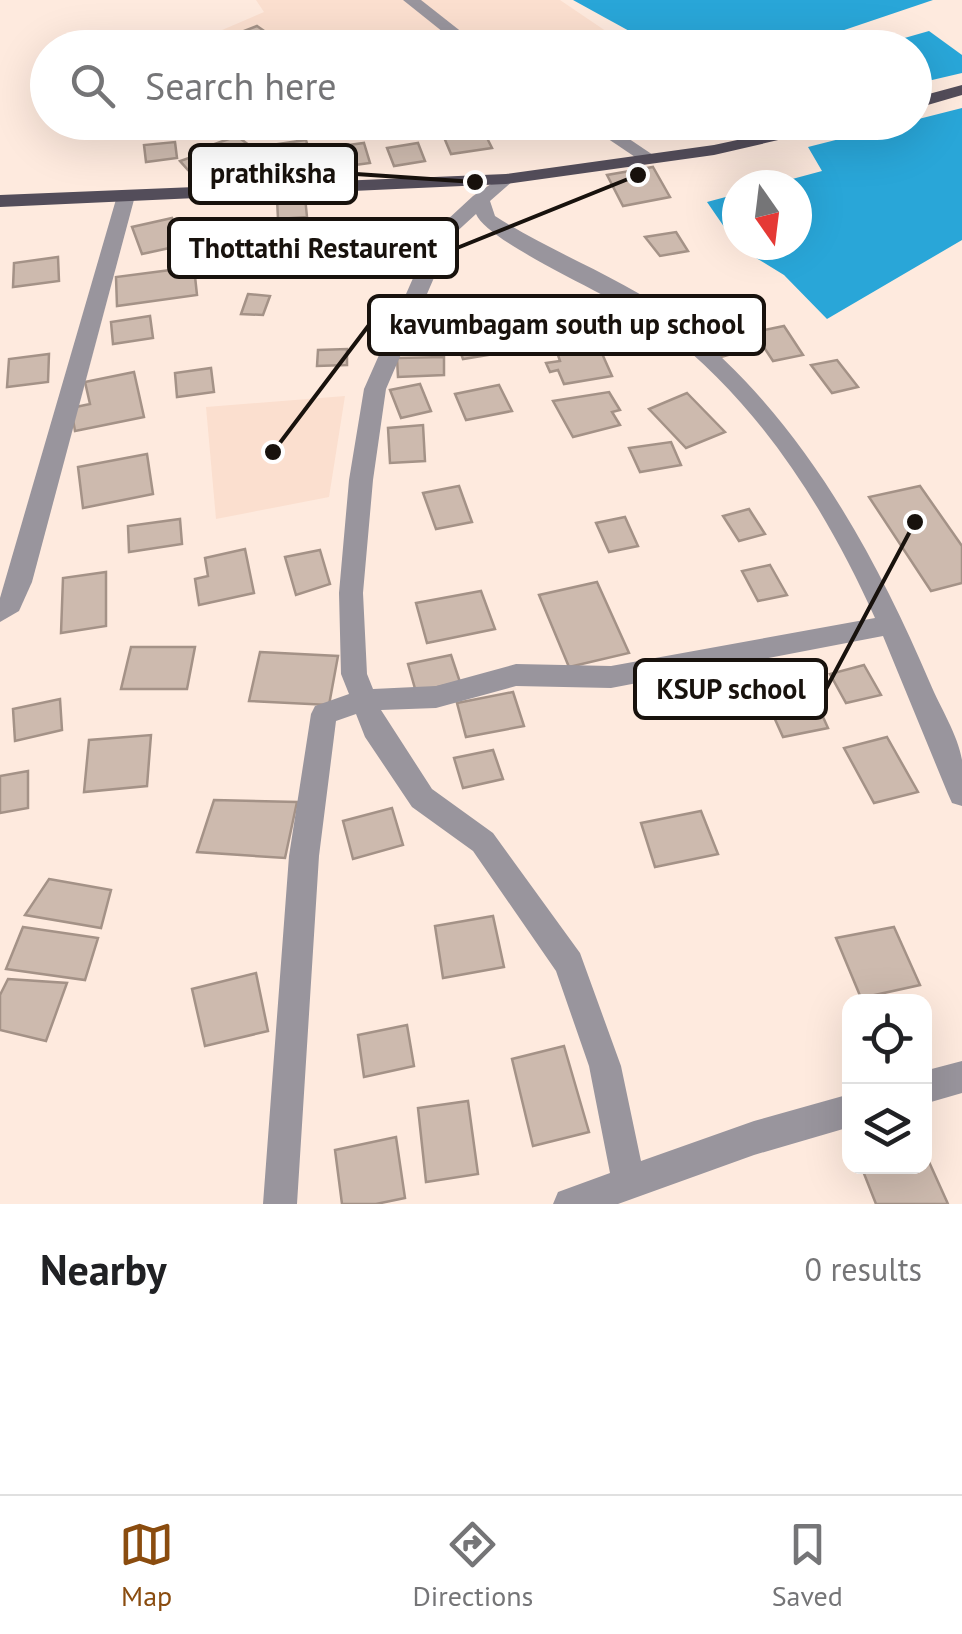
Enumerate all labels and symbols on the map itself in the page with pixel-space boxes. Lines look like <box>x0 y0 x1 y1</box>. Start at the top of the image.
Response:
callout: prathiksha <box>190 145 356 203</box>
text: prathiksha <box>210 154 336 191</box>
north arrow <box>722 170 812 260</box>
callout: Thottathi Restaurent <box>169 219 457 277</box>
text: Thottathi Restaurent <box>189 229 437 266</box>
callout: kavumbagam south up school <box>369 296 764 354</box>
text: kavumbagam south up school <box>390 305 745 342</box>
callout: KSUP school <box>635 660 826 718</box>
text: KSUP school <box>656 670 806 707</box>

